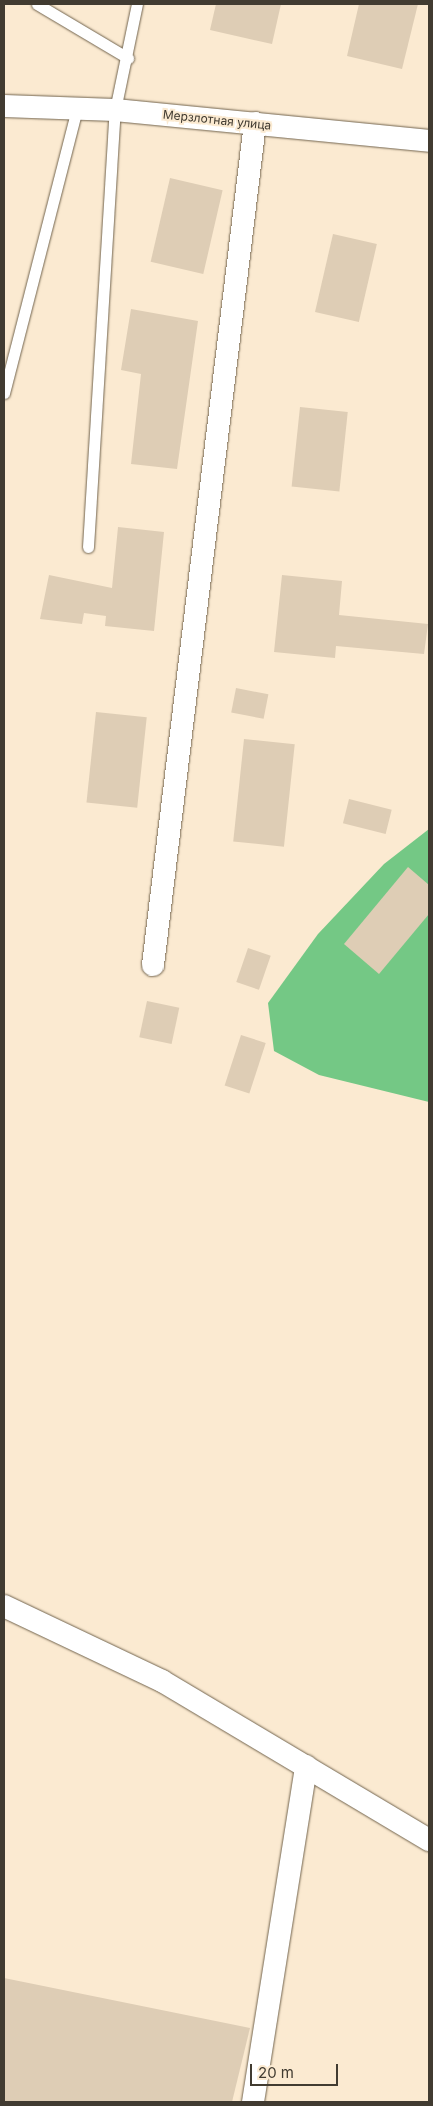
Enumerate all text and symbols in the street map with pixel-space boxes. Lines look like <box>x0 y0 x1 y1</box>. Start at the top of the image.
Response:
street label: Мерзлотная улица <box>162 107 272 133</box>
scale bar <box>253 2054 340 2086</box>
text: 20 m <box>258 2063 294 2082</box>

